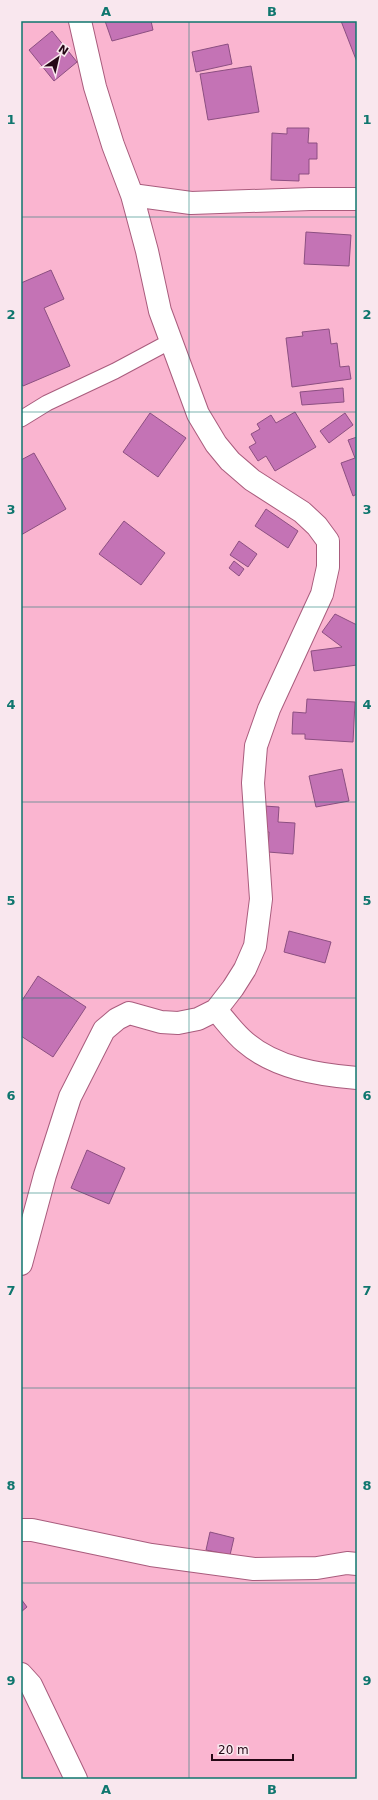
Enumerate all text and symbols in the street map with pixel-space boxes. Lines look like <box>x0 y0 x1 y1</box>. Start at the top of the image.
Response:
text: A <box>101 4 111 19</box>
text: B <box>267 4 277 19</box>
north arrow <box>38 38 78 78</box>
text: N <box>56 42 71 58</box>
text: 1 <box>6 112 16 127</box>
text: 1 <box>362 112 372 127</box>
text: 2 <box>6 307 16 322</box>
text: 2 <box>362 307 372 322</box>
text: 3 <box>6 502 16 517</box>
text: 3 <box>362 502 372 517</box>
text: 4 <box>6 697 16 712</box>
text: 4 <box>362 697 372 712</box>
text: 5 <box>6 893 16 908</box>
text: 5 <box>362 893 372 908</box>
text: 6 <box>6 1088 16 1103</box>
text: 6 <box>362 1088 372 1103</box>
text: 7 <box>6 1283 16 1298</box>
text: 7 <box>362 1283 372 1298</box>
text: 8 <box>6 1478 16 1493</box>
text: 8 <box>362 1478 372 1493</box>
text: 9 <box>6 1673 16 1688</box>
text: 9 <box>362 1673 372 1688</box>
scale bar <box>212 1736 293 1762</box>
text: 20 m <box>218 1743 249 1757</box>
text: A <box>101 1782 111 1797</box>
text: B <box>267 1782 277 1797</box>

